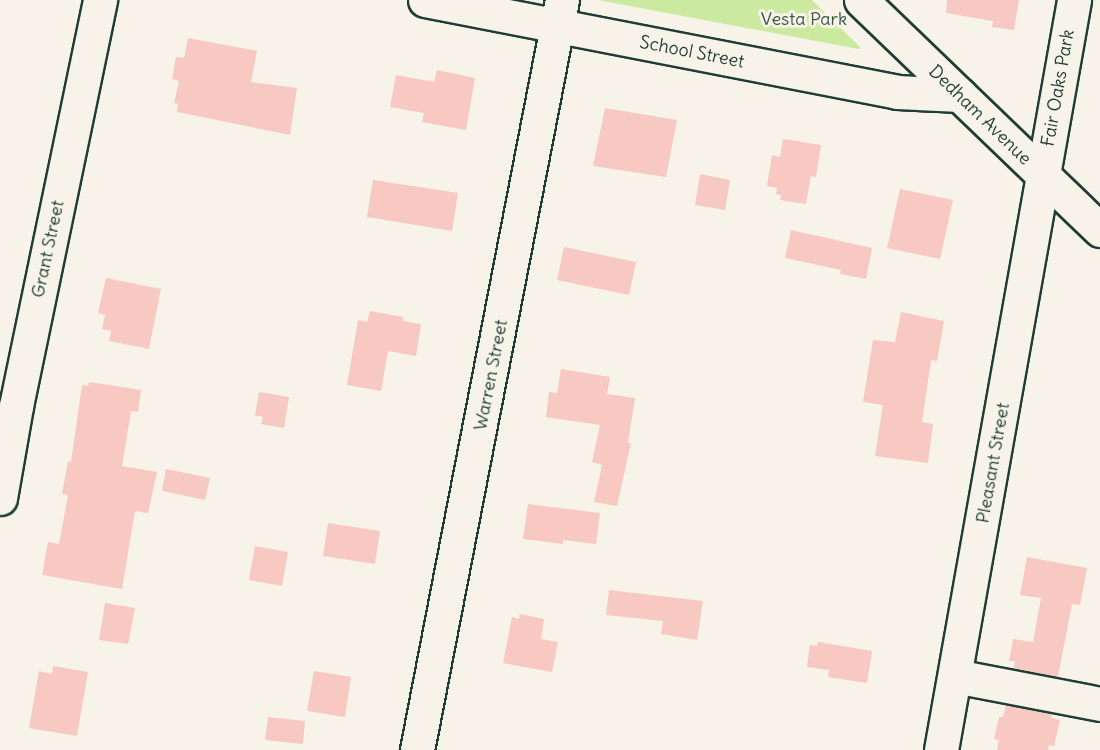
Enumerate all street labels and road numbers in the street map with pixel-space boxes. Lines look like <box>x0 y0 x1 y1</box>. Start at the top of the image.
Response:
street label: Fair Oaks Park <box>1037 28 1079 148</box>
street label: School Street <box>638 31 746 73</box>
street label: Dedham Avenue <box>924 61 1036 169</box>
street label: Grant Street <box>27 198 69 300</box>
street label: Warren Street <box>470 318 512 432</box>
street label: Pleasant Street <box>972 401 1014 525</box>

